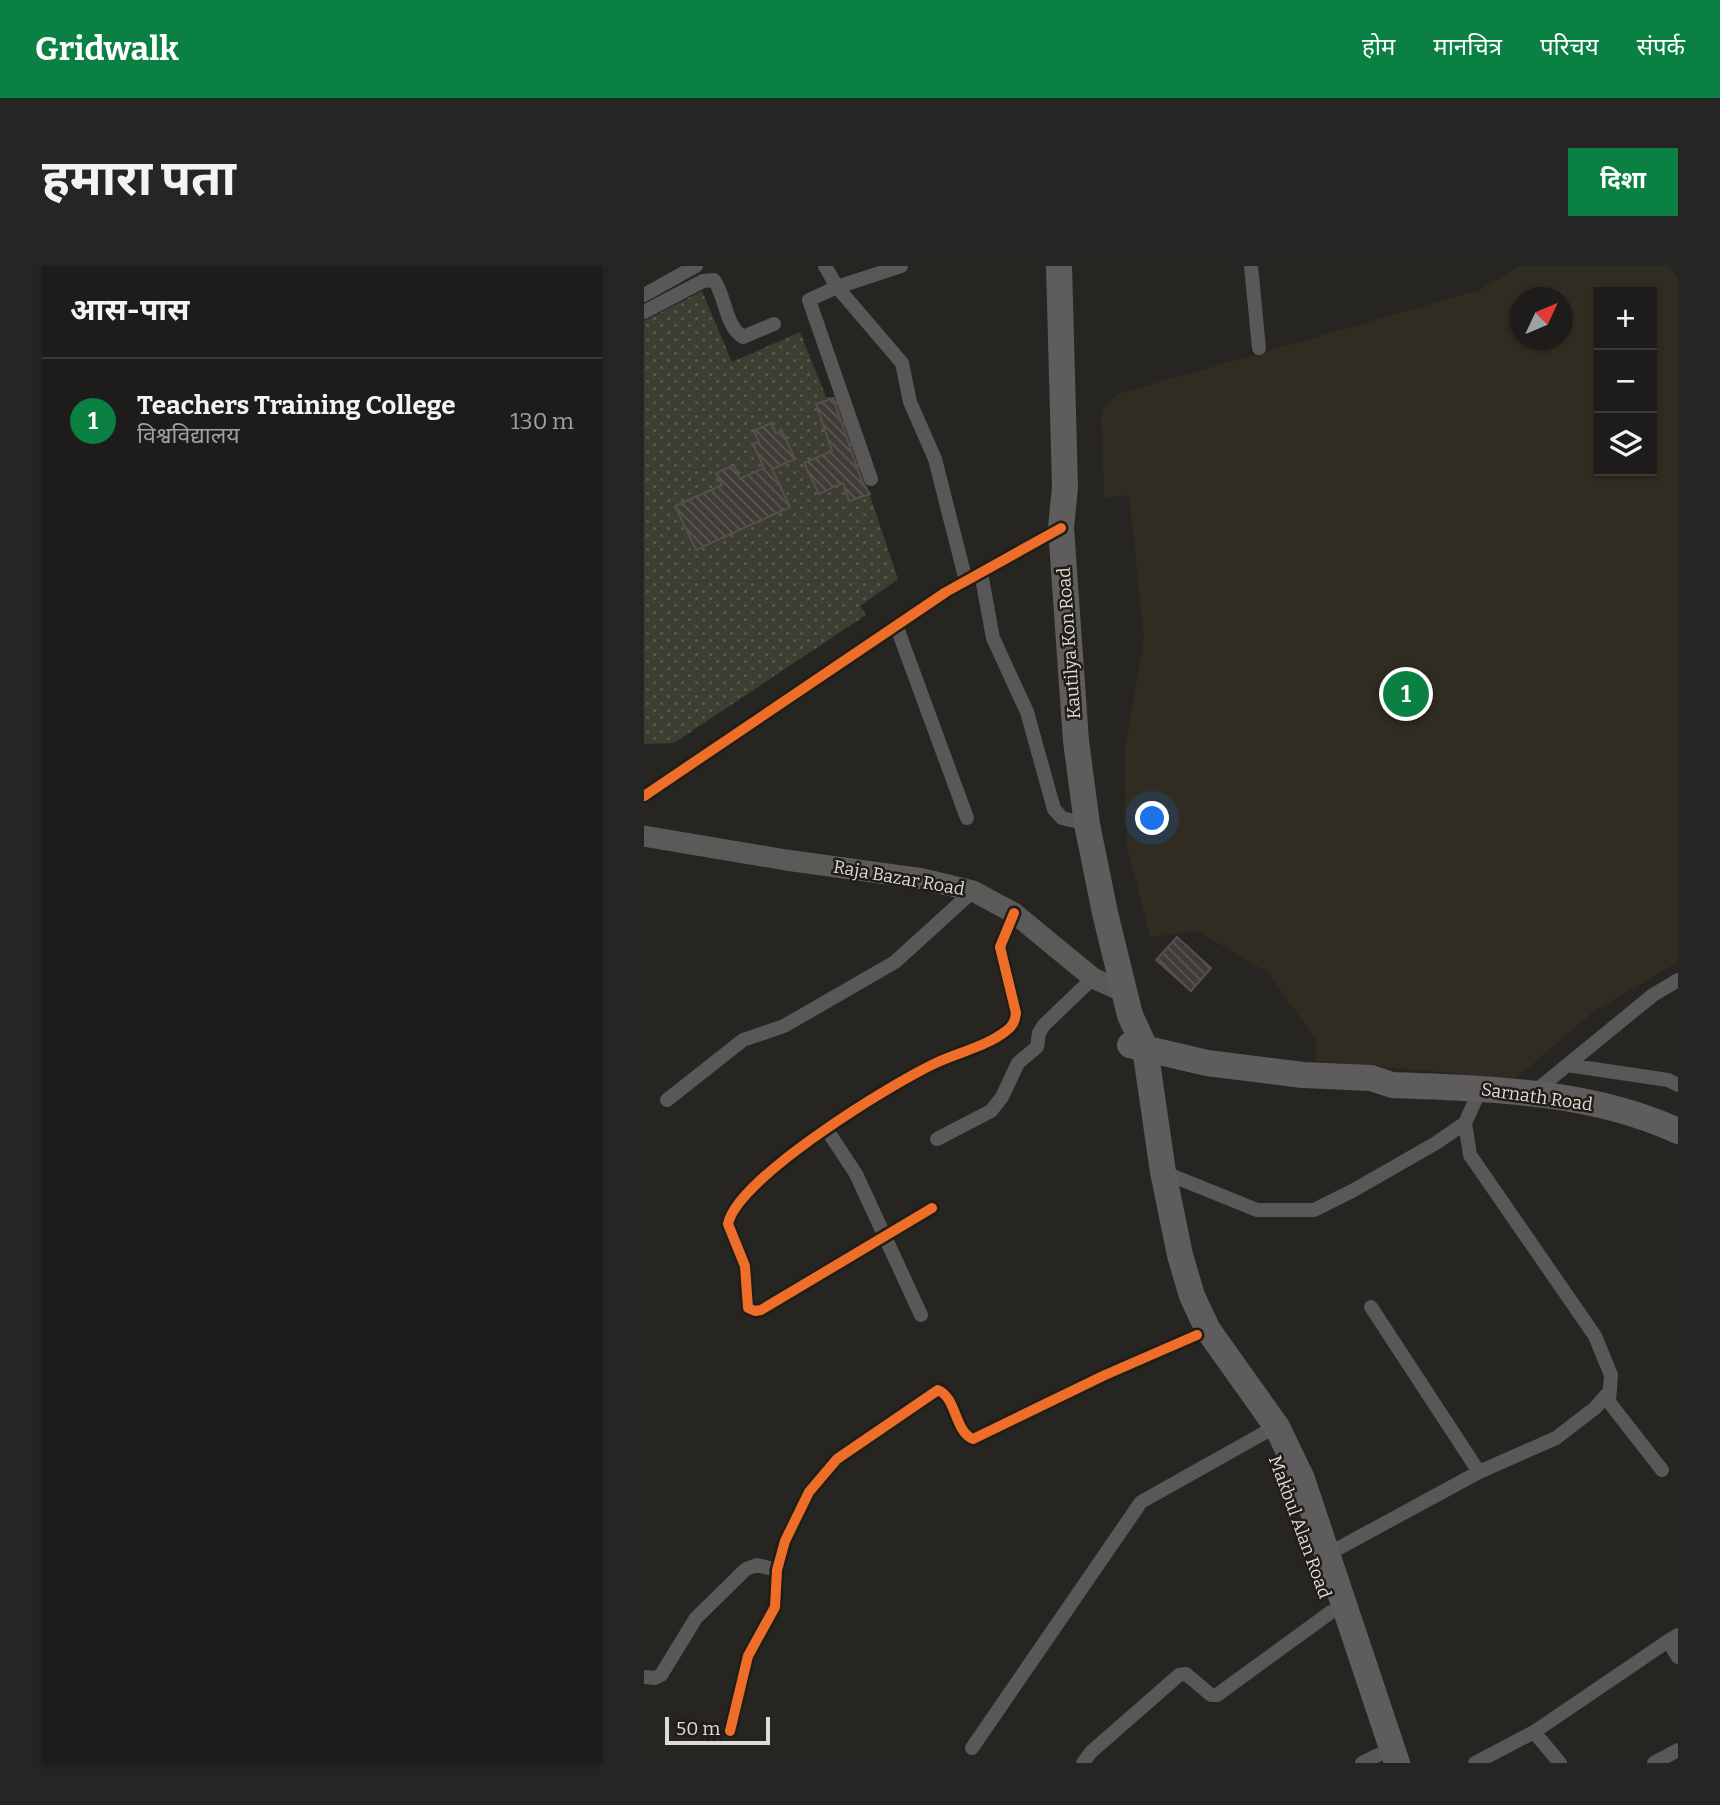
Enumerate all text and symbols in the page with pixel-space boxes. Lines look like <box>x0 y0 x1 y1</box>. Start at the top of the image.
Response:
text: Gridwalk <box>35 29 179 69</box>
text: होम <box>1362 33 1395 61</box>
text: मानचित्र <box>1433 33 1502 61</box>
text: परिचय <box>1540 33 1599 61</box>
text: संपर्क <box>1637 33 1685 61</box>
button: दिशा <box>1568 148 1678 216</box>
text: हमारा पता <box>42 149 236 208</box>
north arrow <box>1510 287 1573 350</box>
map controls <box>1594 287 1657 476</box>
button: + <box>1594 287 1657 350</box>
text: आस-पास <box>70 292 189 328</box>
button: − <box>1594 350 1657 413</box>
text: Teachers Training College <box>137 390 455 421</box>
text: 1 <box>88 407 98 435</box>
text: 130 m <box>510 407 574 435</box>
button: layers <box>1594 413 1657 476</box>
text: विश्वविद्यालय <box>137 421 240 449</box>
street label: Kautilya Kon Road <box>1053 566 1085 720</box>
pin: 1 <box>1383 668 1429 720</box>
your location <box>1135 801 1169 835</box>
street label: Raja Bazar Road <box>832 856 967 900</box>
street label: Sarnath Road <box>1480 1078 1595 1116</box>
street label: Makbul Alan Road <box>1264 1453 1336 1602</box>
scale bar <box>665 1714 770 1746</box>
text: 50 m <box>676 1717 720 1740</box>

